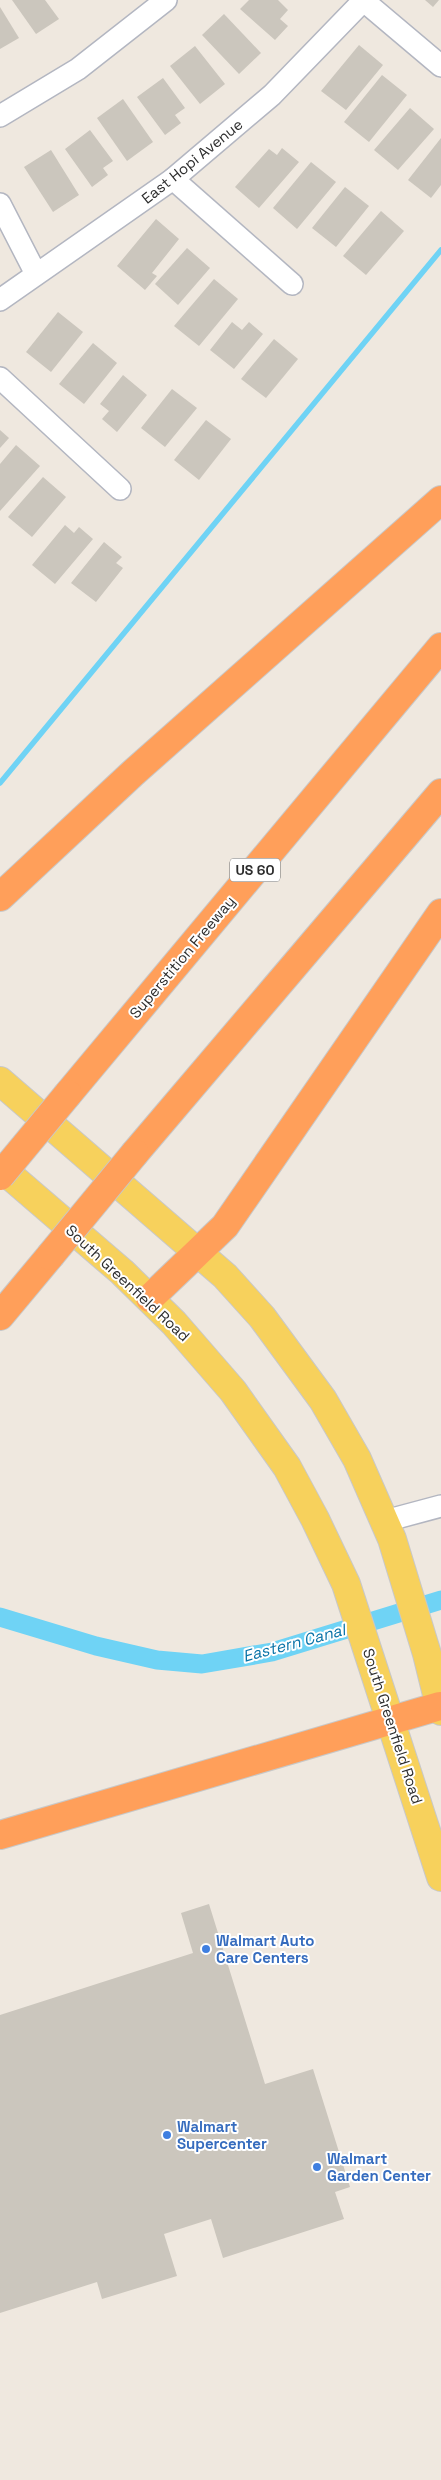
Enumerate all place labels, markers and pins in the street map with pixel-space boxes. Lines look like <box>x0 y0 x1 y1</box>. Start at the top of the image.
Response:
place label: Walmart Auto Care Centers <box>216 1931 314 1967</box>
marker: Walmart Auto Care Centers <box>200 1943 212 1955</box>
place label: Walmart Supercenter <box>177 2117 267 2153</box>
marker: Walmart Supercenter <box>161 2129 173 2141</box>
place label: Walmart Garden Center <box>327 2149 431 2185</box>
marker: Walmart Garden Center <box>311 2161 323 2173</box>

